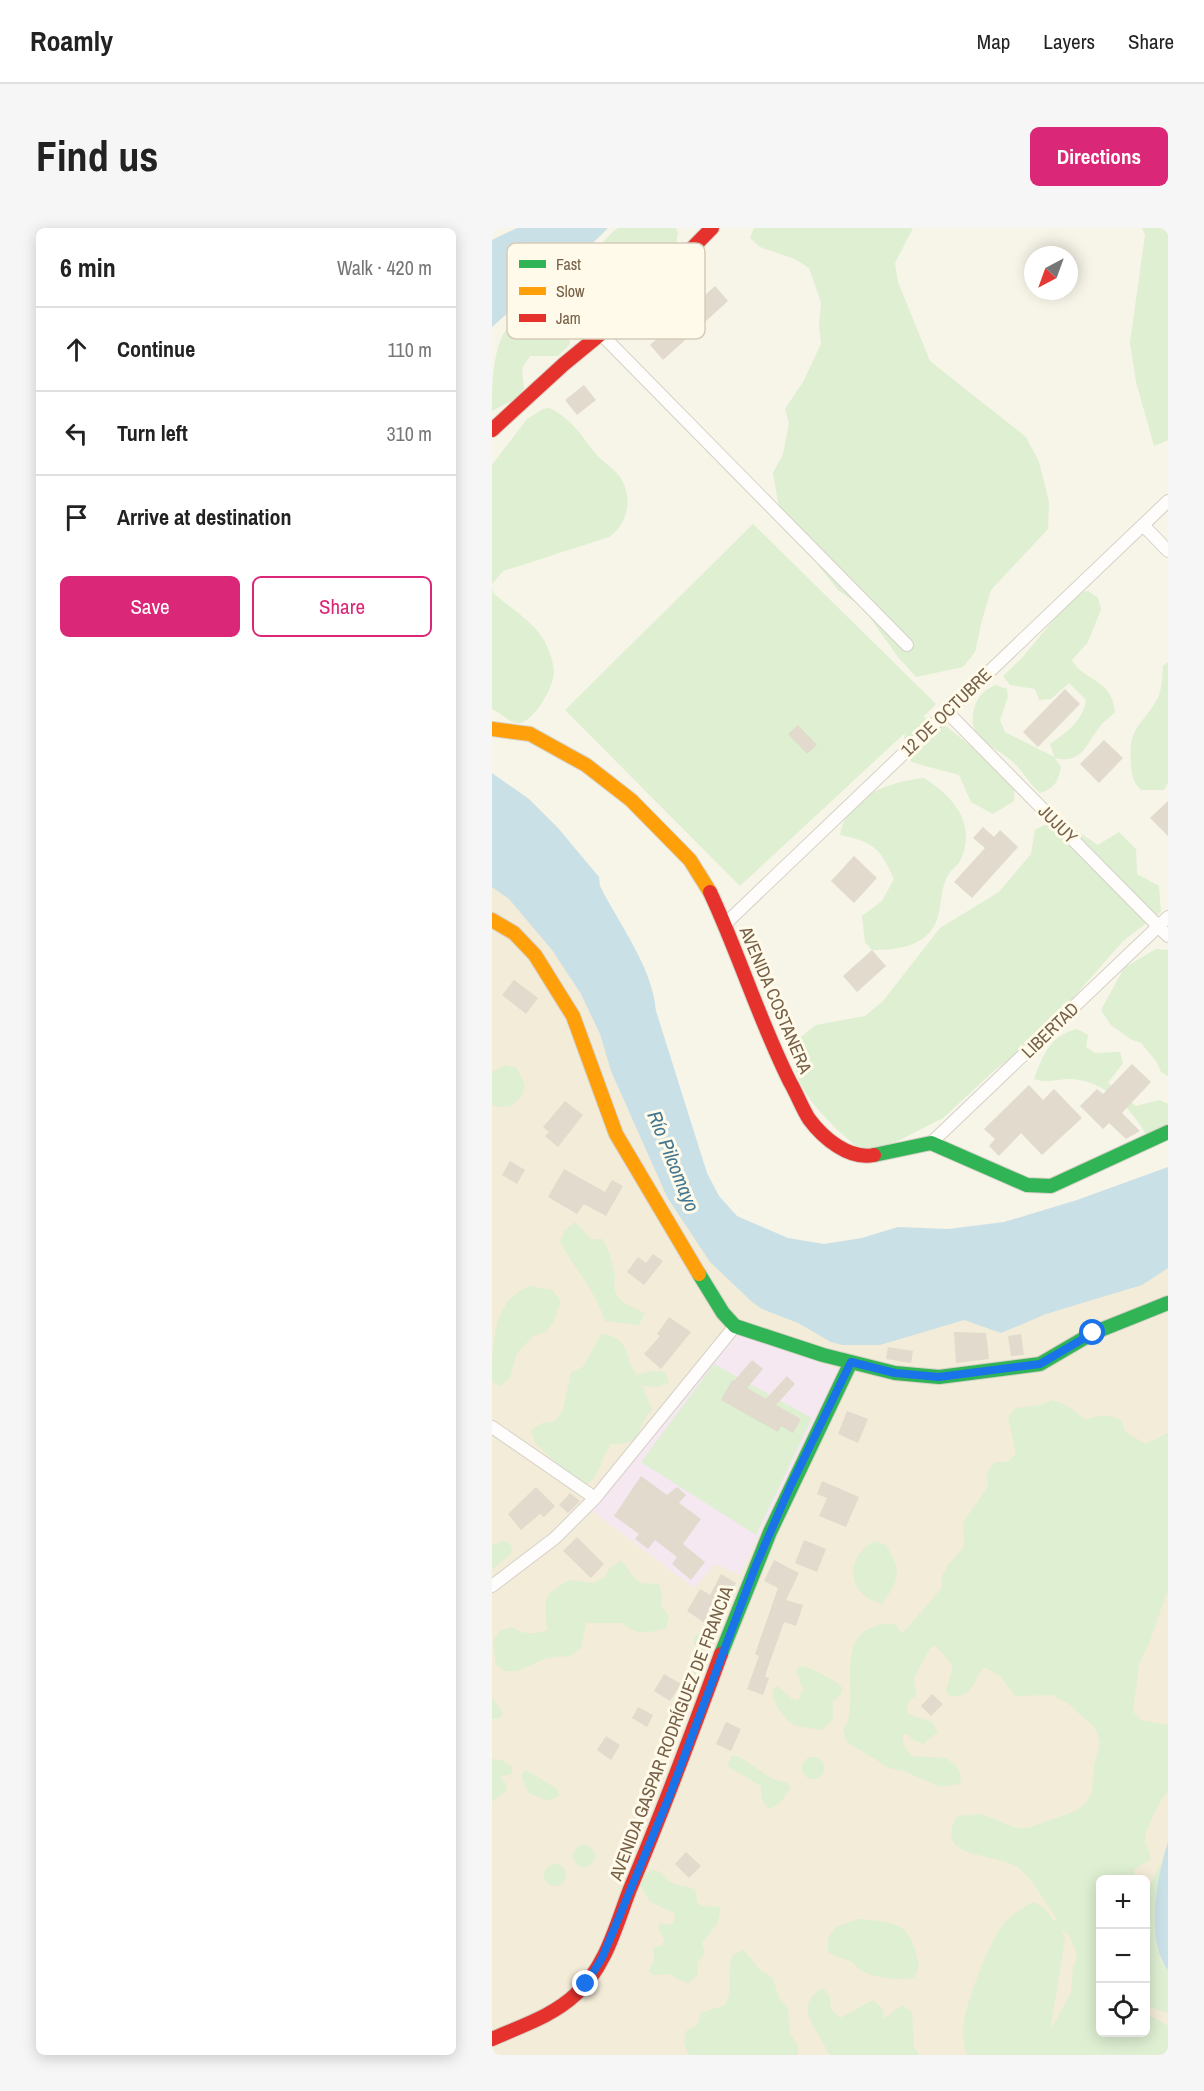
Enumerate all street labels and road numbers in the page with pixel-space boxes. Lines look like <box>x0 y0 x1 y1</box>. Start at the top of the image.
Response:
street label: 12 DE OCTUBRE <box>895 662 997 762</box>
street label: JUJUY <box>1033 799 1083 849</box>
street label: AVENIDA COSTANERA <box>733 922 818 1078</box>
street label: LIBERTAD <box>1016 996 1084 1064</box>
street label: AVENIDA GASPAR RODRÍGUEZ DE FRANCIA <box>603 1582 739 1885</box>

